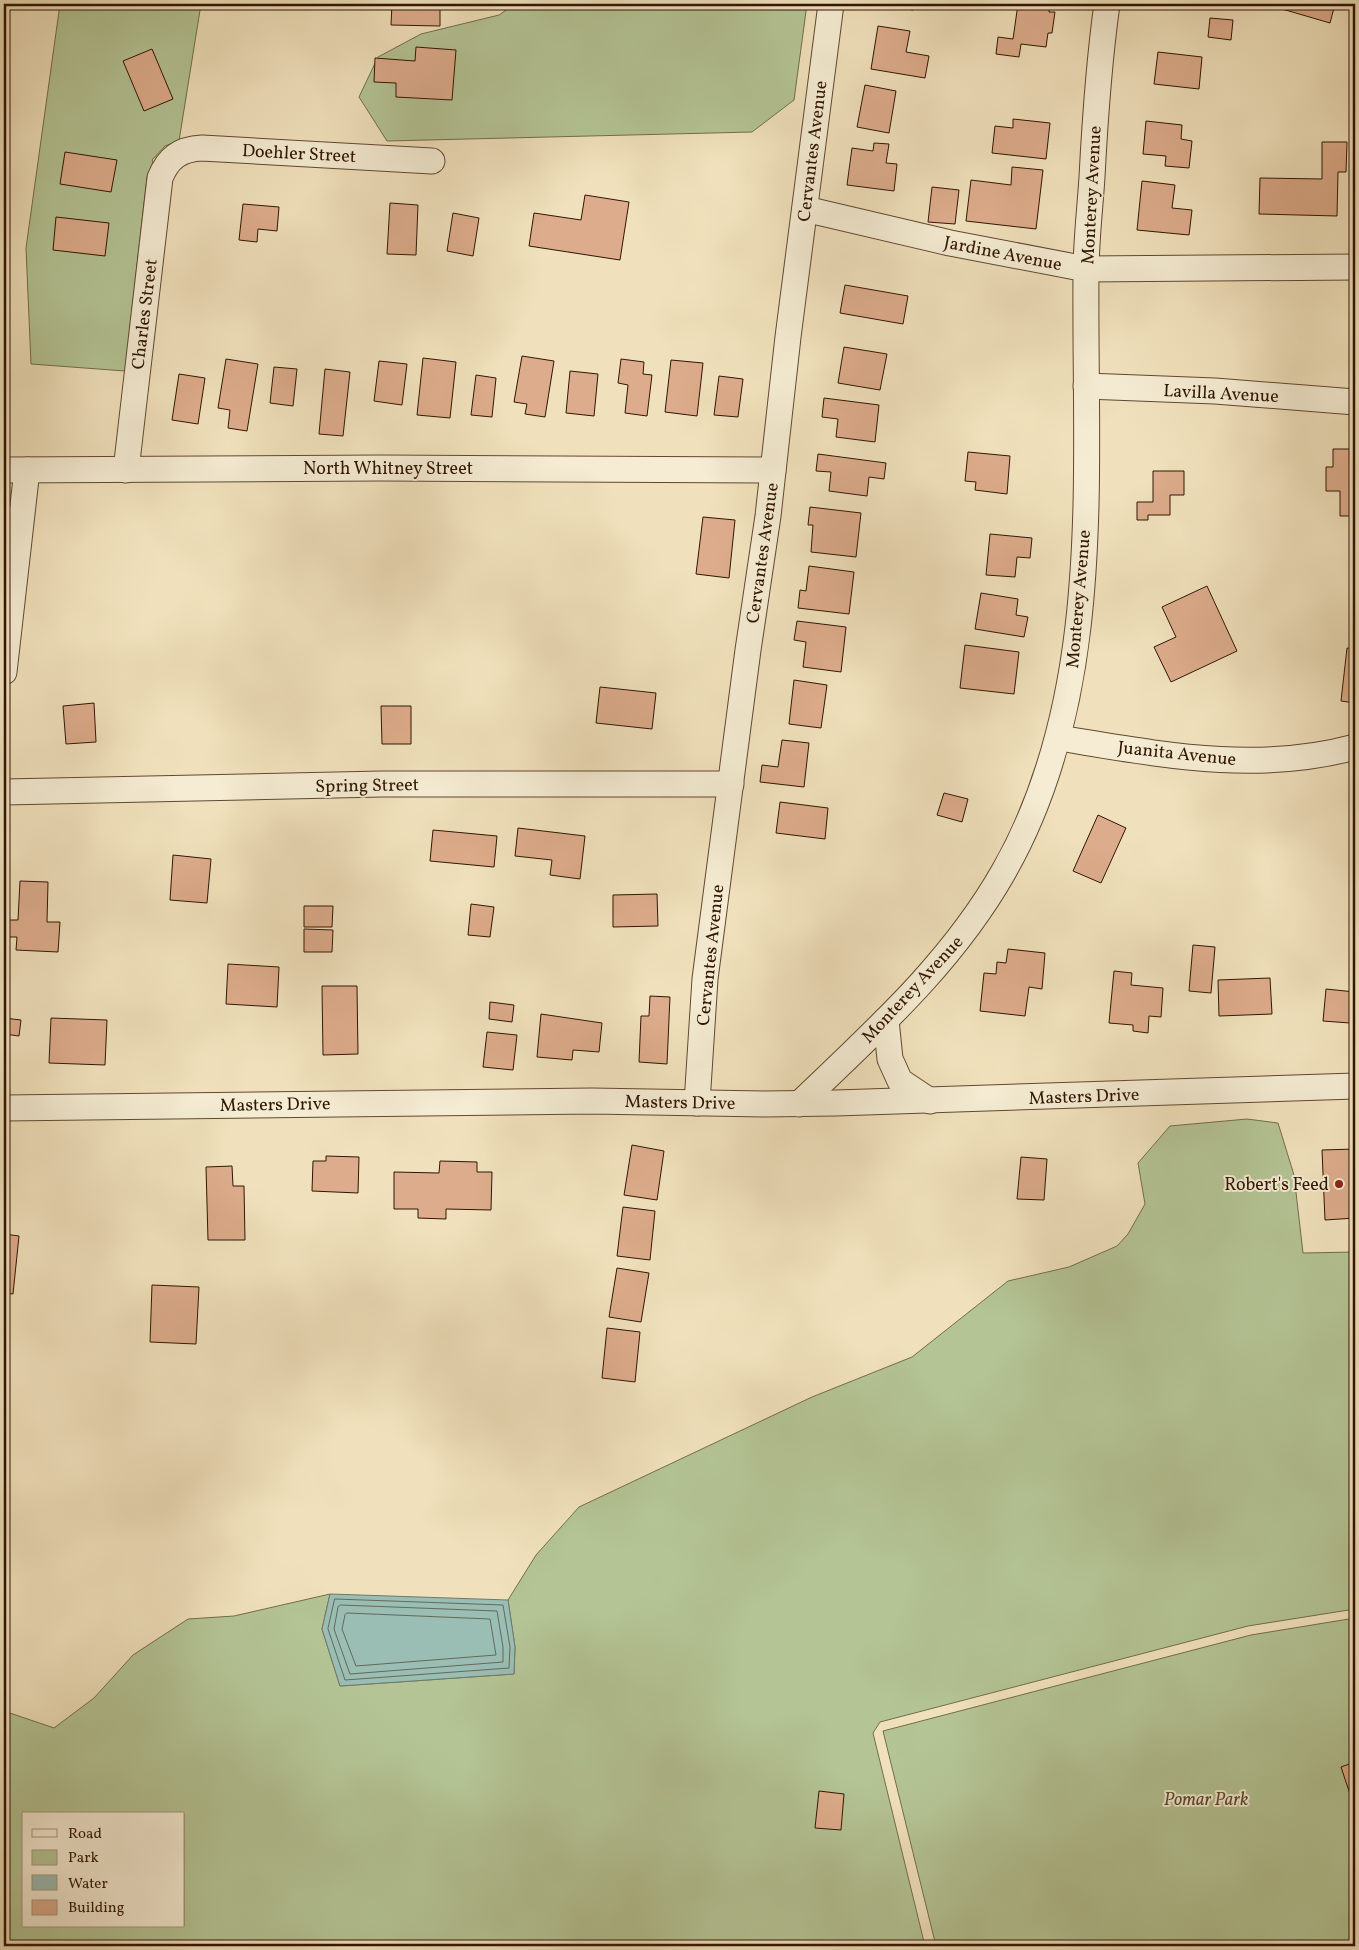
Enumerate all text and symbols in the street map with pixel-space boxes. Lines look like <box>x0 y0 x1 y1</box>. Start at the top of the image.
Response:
street label: Cervantes Avenue <box>792 79 835 223</box>
street label: Monterey Avenue <box>1076 125 1109 265</box>
street label: Doehler Street <box>241 139 357 170</box>
street label: Jardine Avenue <box>942 231 1064 278</box>
street label: Charles Street <box>126 257 165 371</box>
street label: Lavilla Avenue <box>1163 379 1279 410</box>
street label: North Whitney Street <box>303 457 473 482</box>
street label: Cervantes Avenue <box>741 481 786 625</box>
street label: Monterey Avenue <box>1061 529 1098 669</box>
street label: Juanita Avenue <box>1116 736 1237 773</box>
street label: Spring Street <box>315 773 419 800</box>
street label: Cervantes Avenue <box>692 883 731 1027</box>
street label: Monterey Avenue <box>857 931 970 1049</box>
street label: Masters Drive <box>1028 1083 1140 1112</box>
street label: Masters Drive <box>624 1090 736 1117</box>
street label: Masters Drive <box>219 1092 331 1119</box>
place label: Robert's Feed <box>1224 1173 1329 1198</box>
marker: Robert's Feed <box>1333 1178 1345 1190</box>
park label: Pomar Park <box>1164 1788 1248 1813</box>
legend <box>22 1812 185 1928</box>
text: Road <box>68 1824 102 1845</box>
text: Park <box>68 1848 99 1869</box>
text: Water <box>68 1874 108 1895</box>
text: Building <box>68 1898 125 1919</box>

